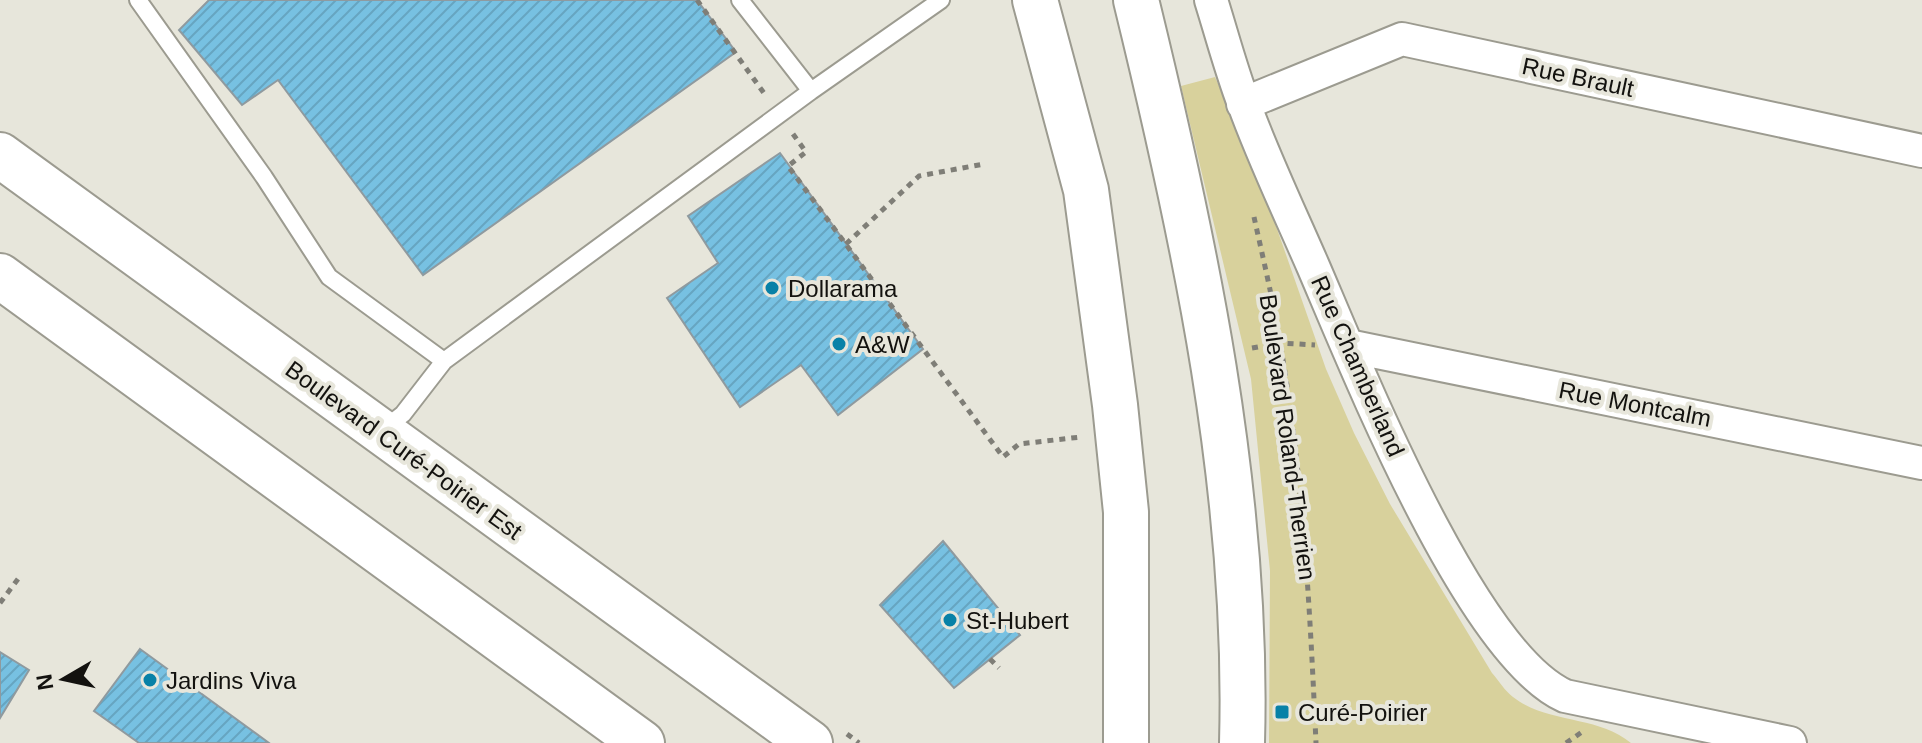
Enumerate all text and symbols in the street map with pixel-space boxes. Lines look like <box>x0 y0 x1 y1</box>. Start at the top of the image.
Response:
street label: Rue Brault <box>1520 52 1637 102</box>
street label: Rue Chamberland <box>1306 272 1410 460</box>
place label: Dollarama <box>788 275 898 302</box>
marker: Dollarama <box>763 279 781 297</box>
street label: Boulevard Roland-Therrien <box>1255 292 1321 582</box>
place label: A&W <box>855 331 910 358</box>
marker: A&W <box>830 335 848 353</box>
street label: Boulevard Curé-Poirier Est <box>281 355 528 545</box>
street label: Rue Montcalm <box>1556 376 1714 432</box>
place label: St-Hubert <box>966 607 1069 634</box>
marker: St-Hubert <box>941 611 959 629</box>
north arrow <box>24 639 104 719</box>
place label: Jardins Viva <box>166 667 297 694</box>
marker: Jardins Viva <box>141 671 159 689</box>
text: N <box>31 672 58 692</box>
place label: Curé-Poirier <box>1298 699 1427 726</box>
marker: Curé-Poirier <box>1273 703 1291 721</box>

